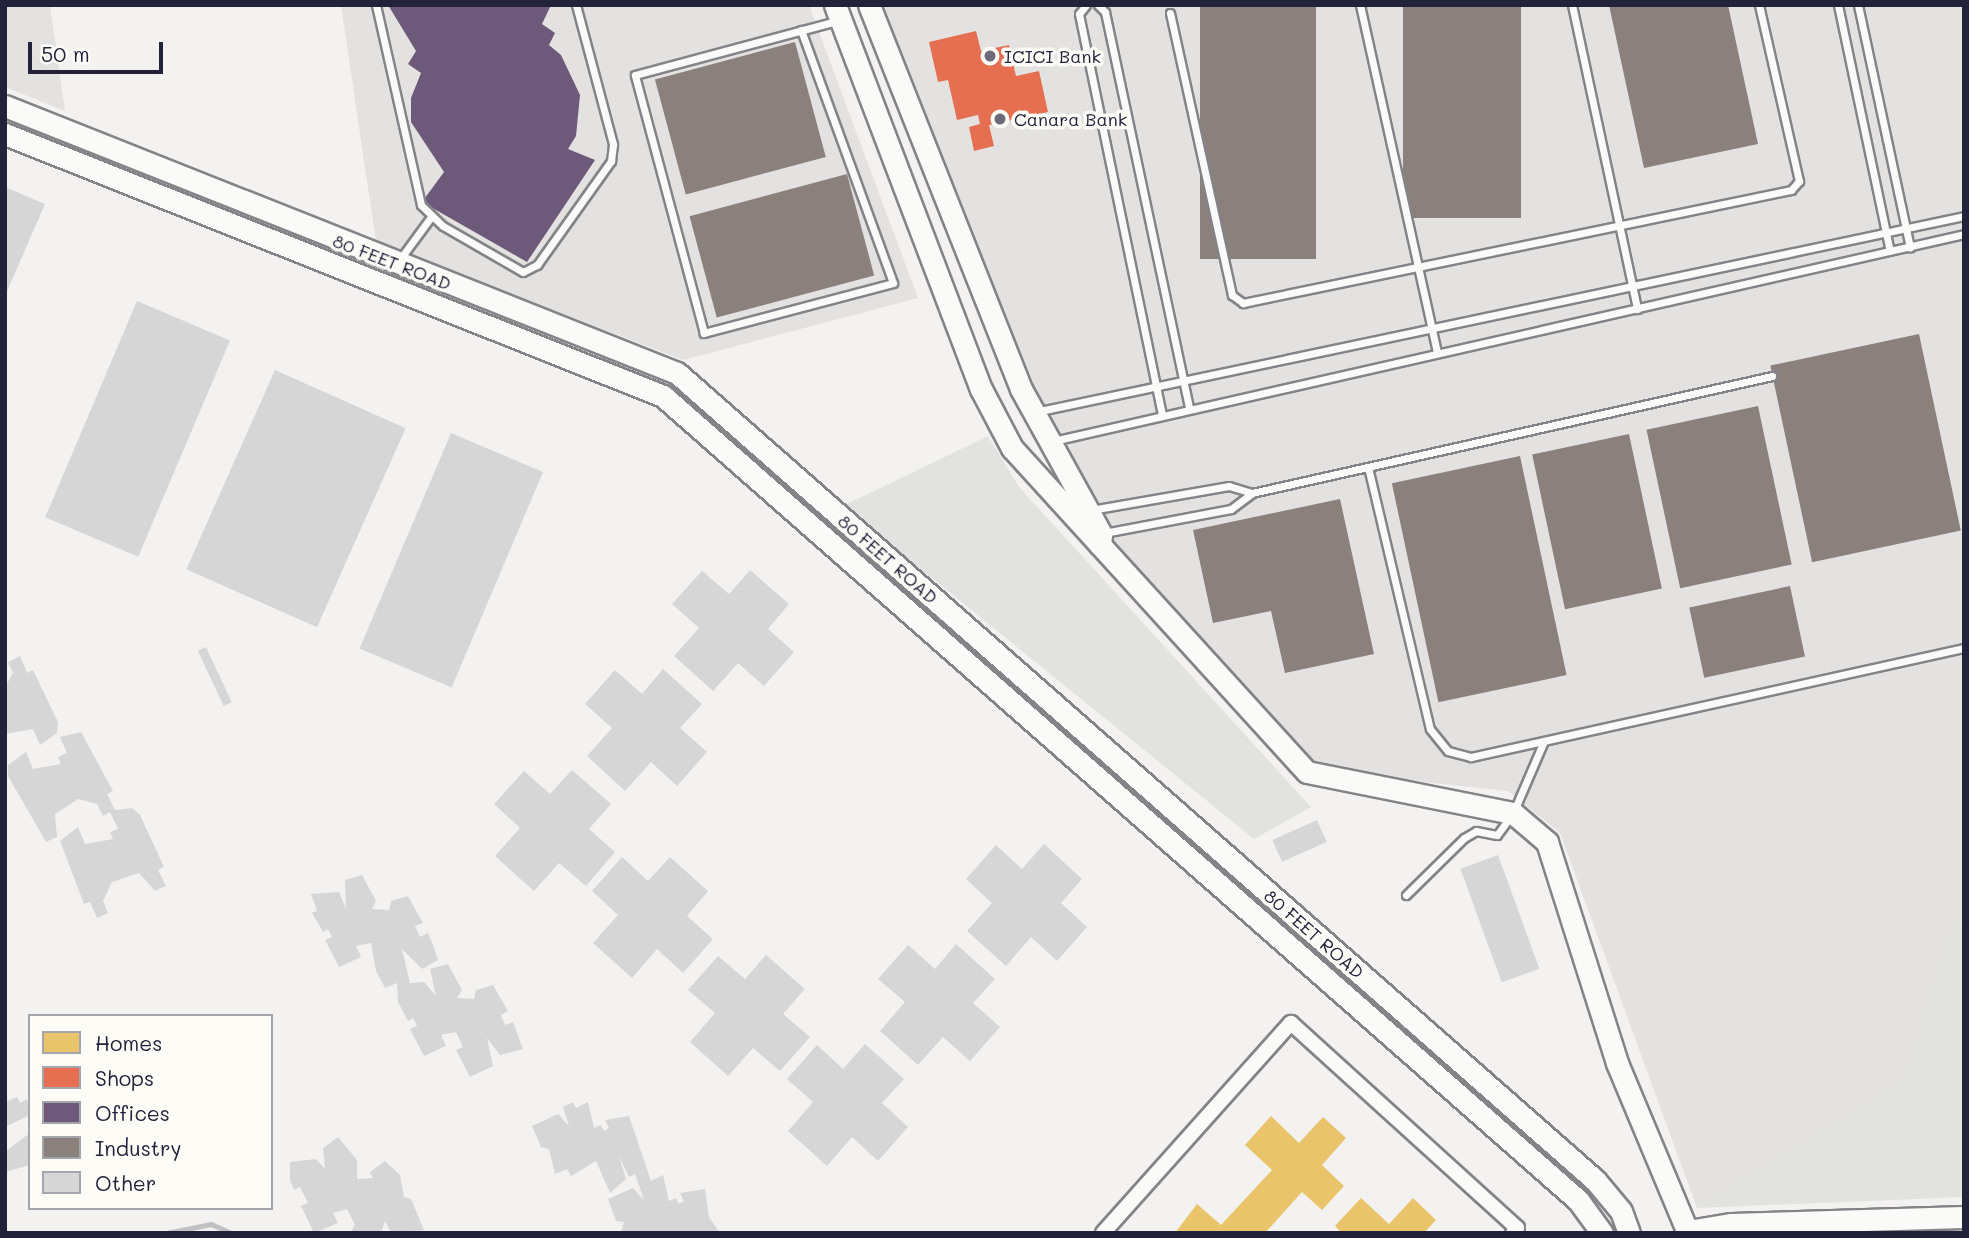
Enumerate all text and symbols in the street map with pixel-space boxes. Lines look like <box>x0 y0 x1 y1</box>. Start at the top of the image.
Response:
scale bar <box>32 28 166 72</box>
text: 50 m <box>41 40 90 67</box>
place label: ICICI Bank <box>1004 45 1101 67</box>
marker: ICICI Bank <box>982 48 998 64</box>
place label: Canara Bank <box>1014 108 1127 130</box>
marker: Canara Bank <box>992 111 1008 127</box>
street label: 80 FEET ROAD <box>330 230 454 294</box>
street label: 80 FEET ROAD <box>834 510 942 608</box>
street label: 80 FEET ROAD <box>1260 885 1368 983</box>
legend <box>28 1014 273 1210</box>
text: Homes <box>95 1029 162 1056</box>
text: Shops <box>95 1064 154 1091</box>
text: Offices <box>95 1099 170 1126</box>
text: Industry <box>95 1134 182 1161</box>
text: Other <box>95 1169 156 1196</box>

